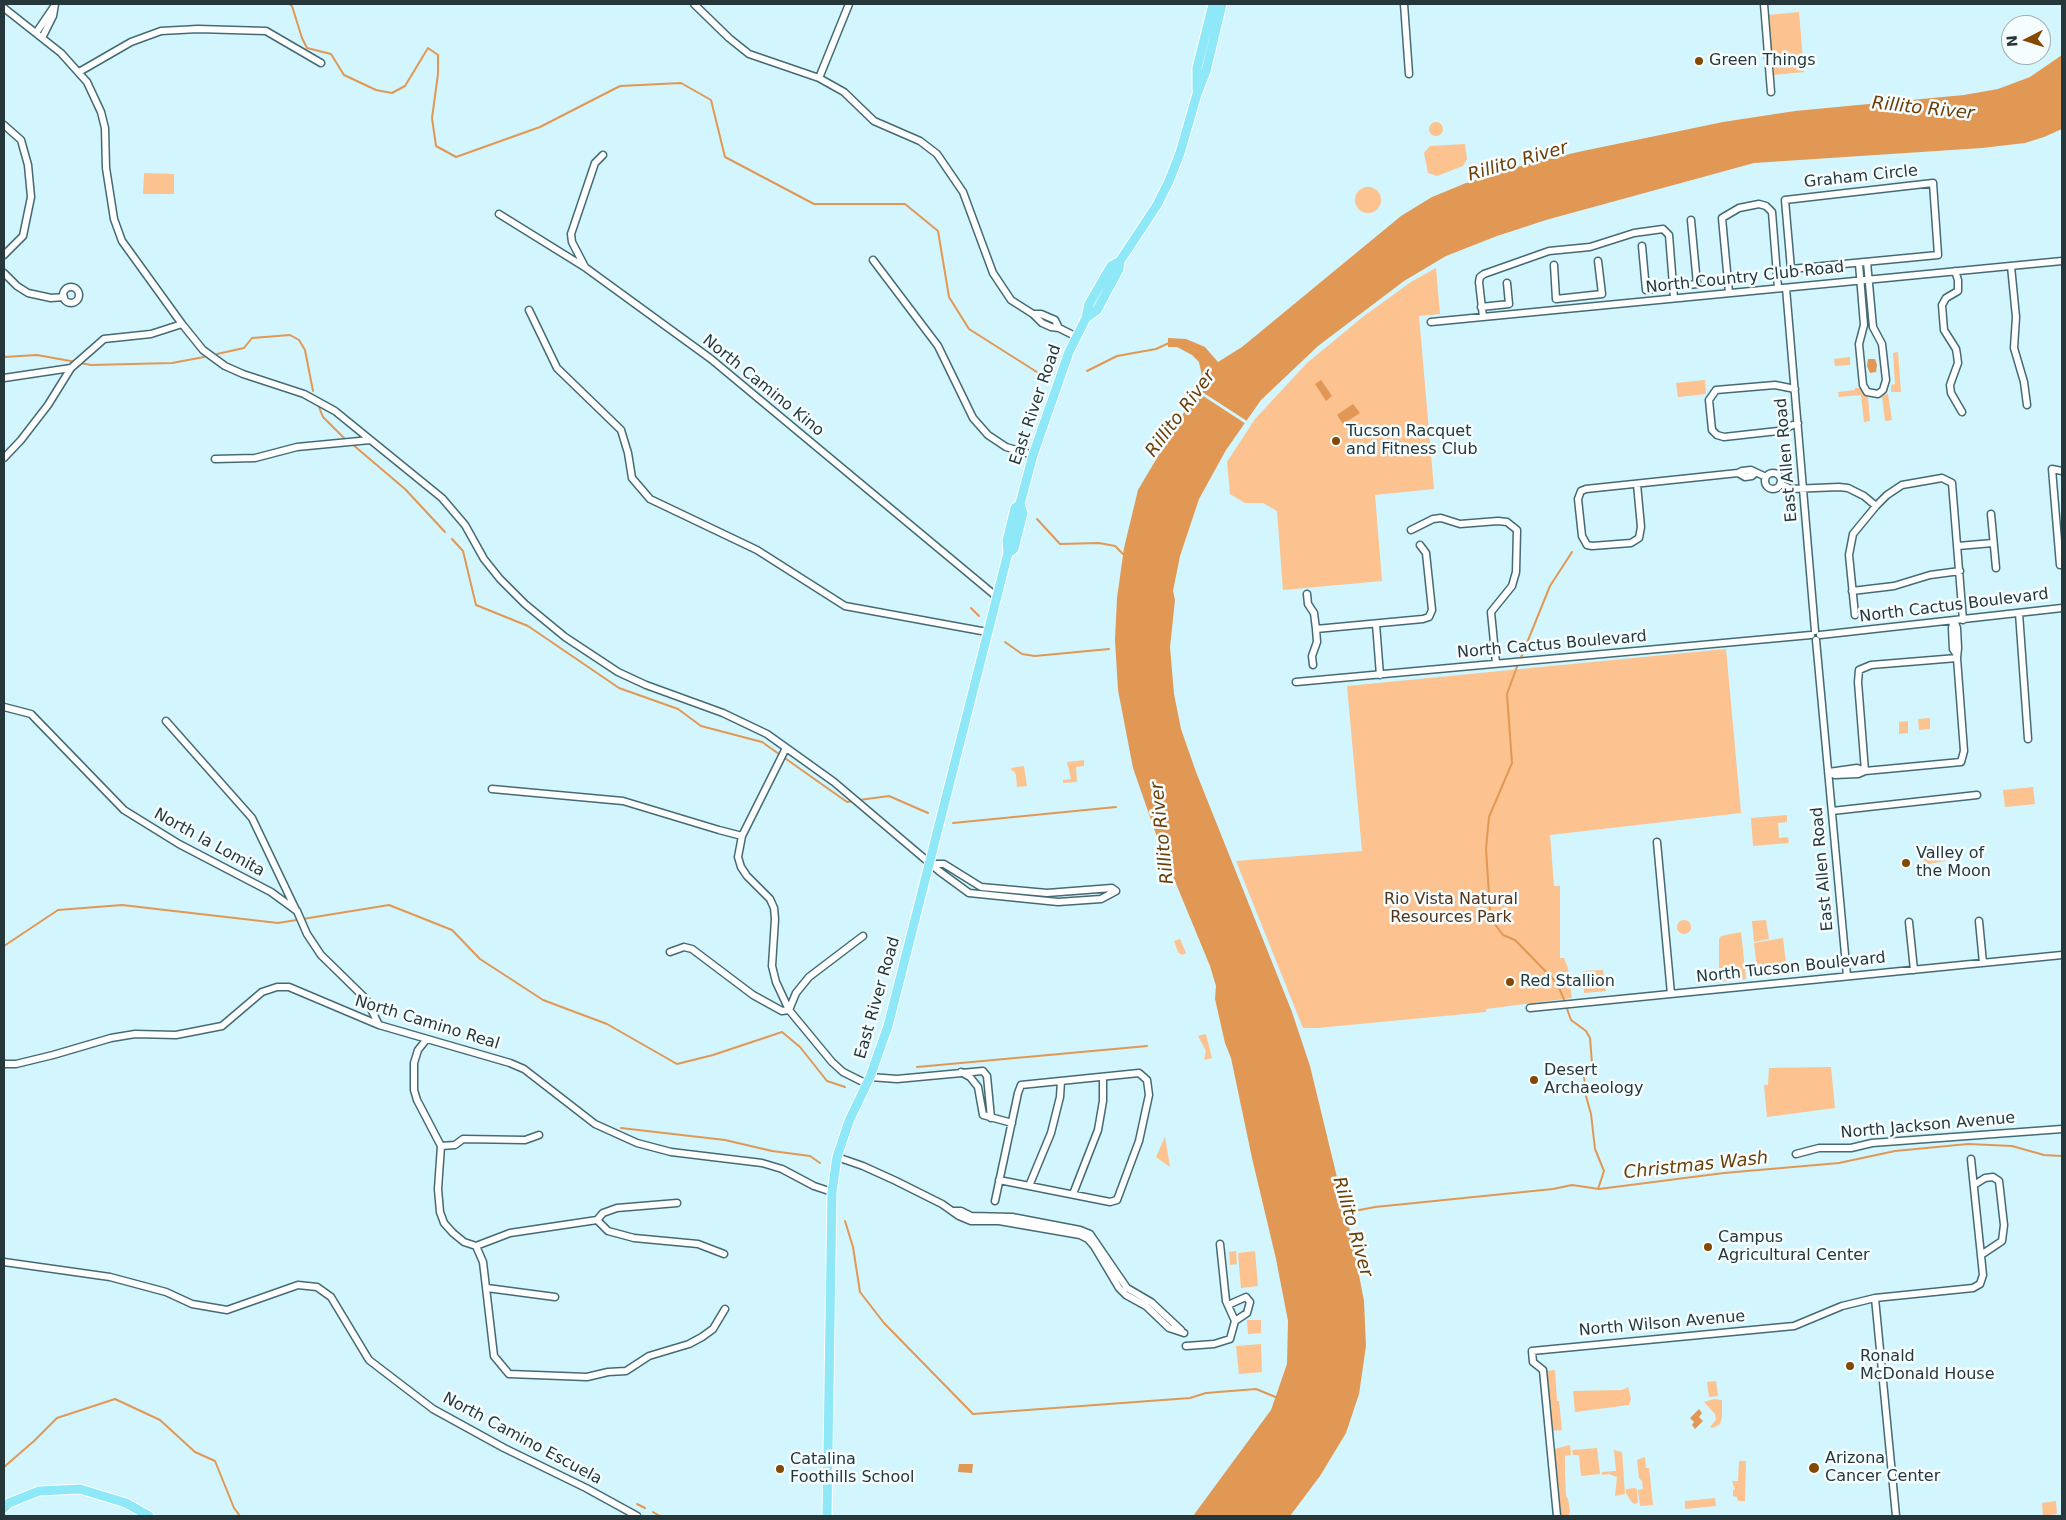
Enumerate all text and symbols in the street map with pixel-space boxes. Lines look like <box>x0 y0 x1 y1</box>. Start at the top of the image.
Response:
north arrow <box>2001 15 2051 65</box>
text: N <box>2004 35 2021 48</box>
place label: Green Things <box>1709 51 1816 71</box>
marker: Green Things <box>1693 55 1705 67</box>
water label: Rillito River <box>1871 93 1975 125</box>
water label: Rillito River <box>1466 137 1570 187</box>
street label: Graham Circle <box>1803 161 1919 193</box>
street label: North Country Club Road <box>1645 258 1845 298</box>
street label: North Camino Kino <box>698 331 828 441</box>
street label: East River Road <box>1006 342 1066 468</box>
water label: Rillito River <box>1141 366 1221 462</box>
street label: East Allen Road <box>1772 397 1802 523</box>
place label: Tucson Racquet and Fitness Club <box>1346 422 1478 460</box>
marker: Tucson Racquet and Fitness Club <box>1330 435 1342 447</box>
street label: North Cactus Boulevard <box>1858 585 2050 627</box>
street label: North Cactus Boulevard <box>1456 627 1648 663</box>
water label: Rillito River <box>1147 781 1179 885</box>
street label: North la Lomita <box>150 805 268 881</box>
street label: East Allen Road <box>1808 806 1838 932</box>
place label: Valley of the Moon <box>1916 844 1991 882</box>
marker: Valley of the Moon <box>1900 857 1912 869</box>
park label: Rio Vista Natural Resources Park <box>1384 890 1518 928</box>
street label: East River Road <box>851 935 905 1061</box>
street label: North Tucson Boulevard <box>1695 949 1887 987</box>
place label: Red Stallion <box>1520 972 1615 992</box>
marker: Red Stallion <box>1504 976 1516 988</box>
street label: North Camino Real <box>352 992 502 1054</box>
place label: Desert Archaeology <box>1544 1061 1643 1099</box>
marker: Desert Archaeology <box>1528 1074 1540 1086</box>
street label: North Jackson Avenue <box>1840 1109 2016 1143</box>
water label: Christmas Wash <box>1623 1148 1769 1184</box>
water label: Rillito River <box>1327 1175 1377 1279</box>
place label: Campus Agricultural Center <box>1718 1228 1870 1266</box>
marker: Campus Agricultural Center <box>1702 1241 1714 1253</box>
street label: North Wilson Avenue <box>1578 1307 1746 1341</box>
place label: Ronald McDonald House <box>1860 1347 1994 1385</box>
marker: Ronald McDonald House <box>1844 1360 1856 1372</box>
street label: North Camino Escuela <box>439 1389 605 1489</box>
place label: Arizona Cancer Center <box>1825 1449 1940 1487</box>
place label: Catalina Foothills School <box>790 1450 914 1488</box>
marker: Arizona Cancer Center <box>1807 1461 1821 1475</box>
marker: Catalina Foothills School <box>774 1463 786 1475</box>

